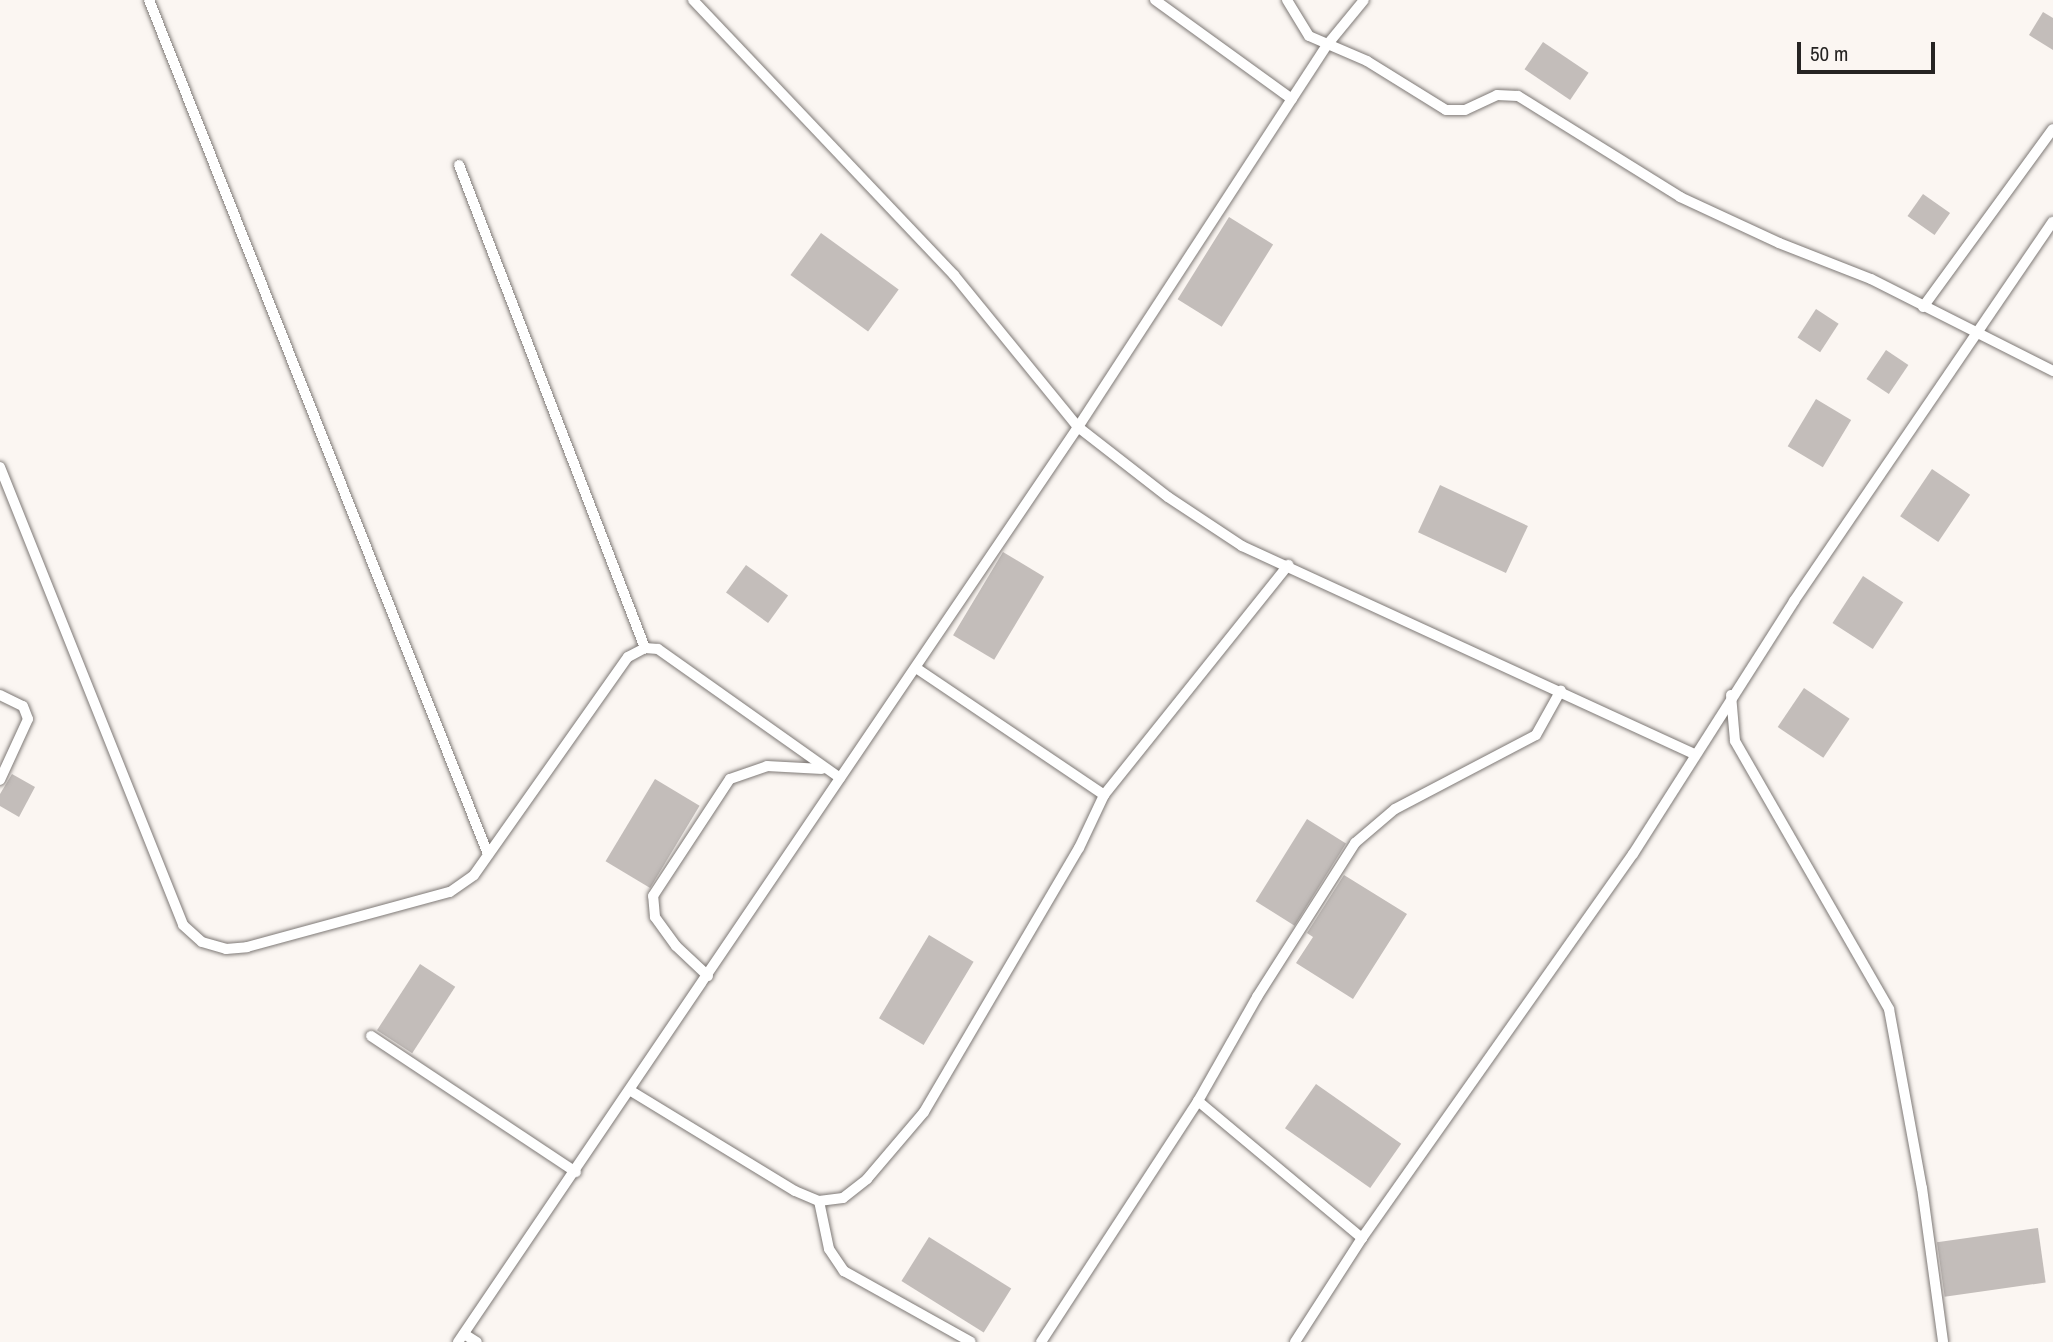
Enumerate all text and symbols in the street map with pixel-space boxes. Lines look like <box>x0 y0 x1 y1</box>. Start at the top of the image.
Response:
scale bar <box>1801 28 1939 72</box>
text: 50 m <box>1810 39 1848 68</box>

